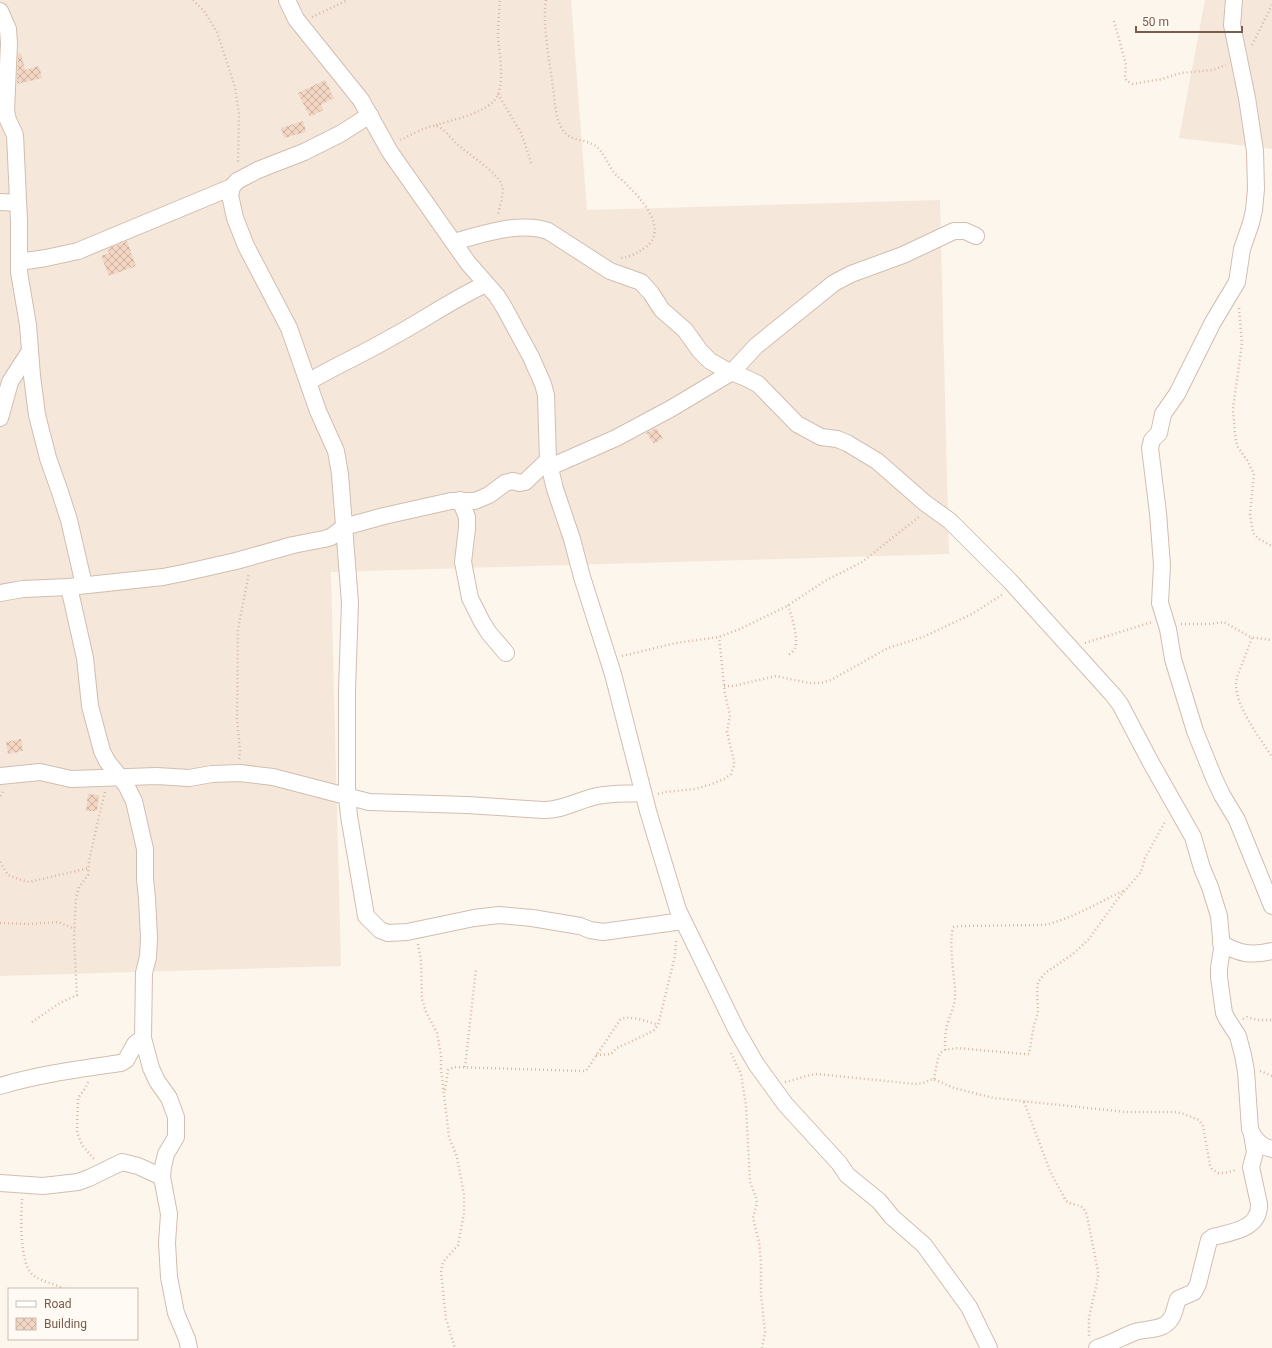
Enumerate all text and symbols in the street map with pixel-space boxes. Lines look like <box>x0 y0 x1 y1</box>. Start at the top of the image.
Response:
scale bar <box>1136 8 1242 34</box>
text: 50 m <box>1142 15 1169 29</box>
legend <box>8 1288 138 1340</box>
text: Road <box>44 1297 72 1311</box>
text: Building <box>44 1317 87 1331</box>

